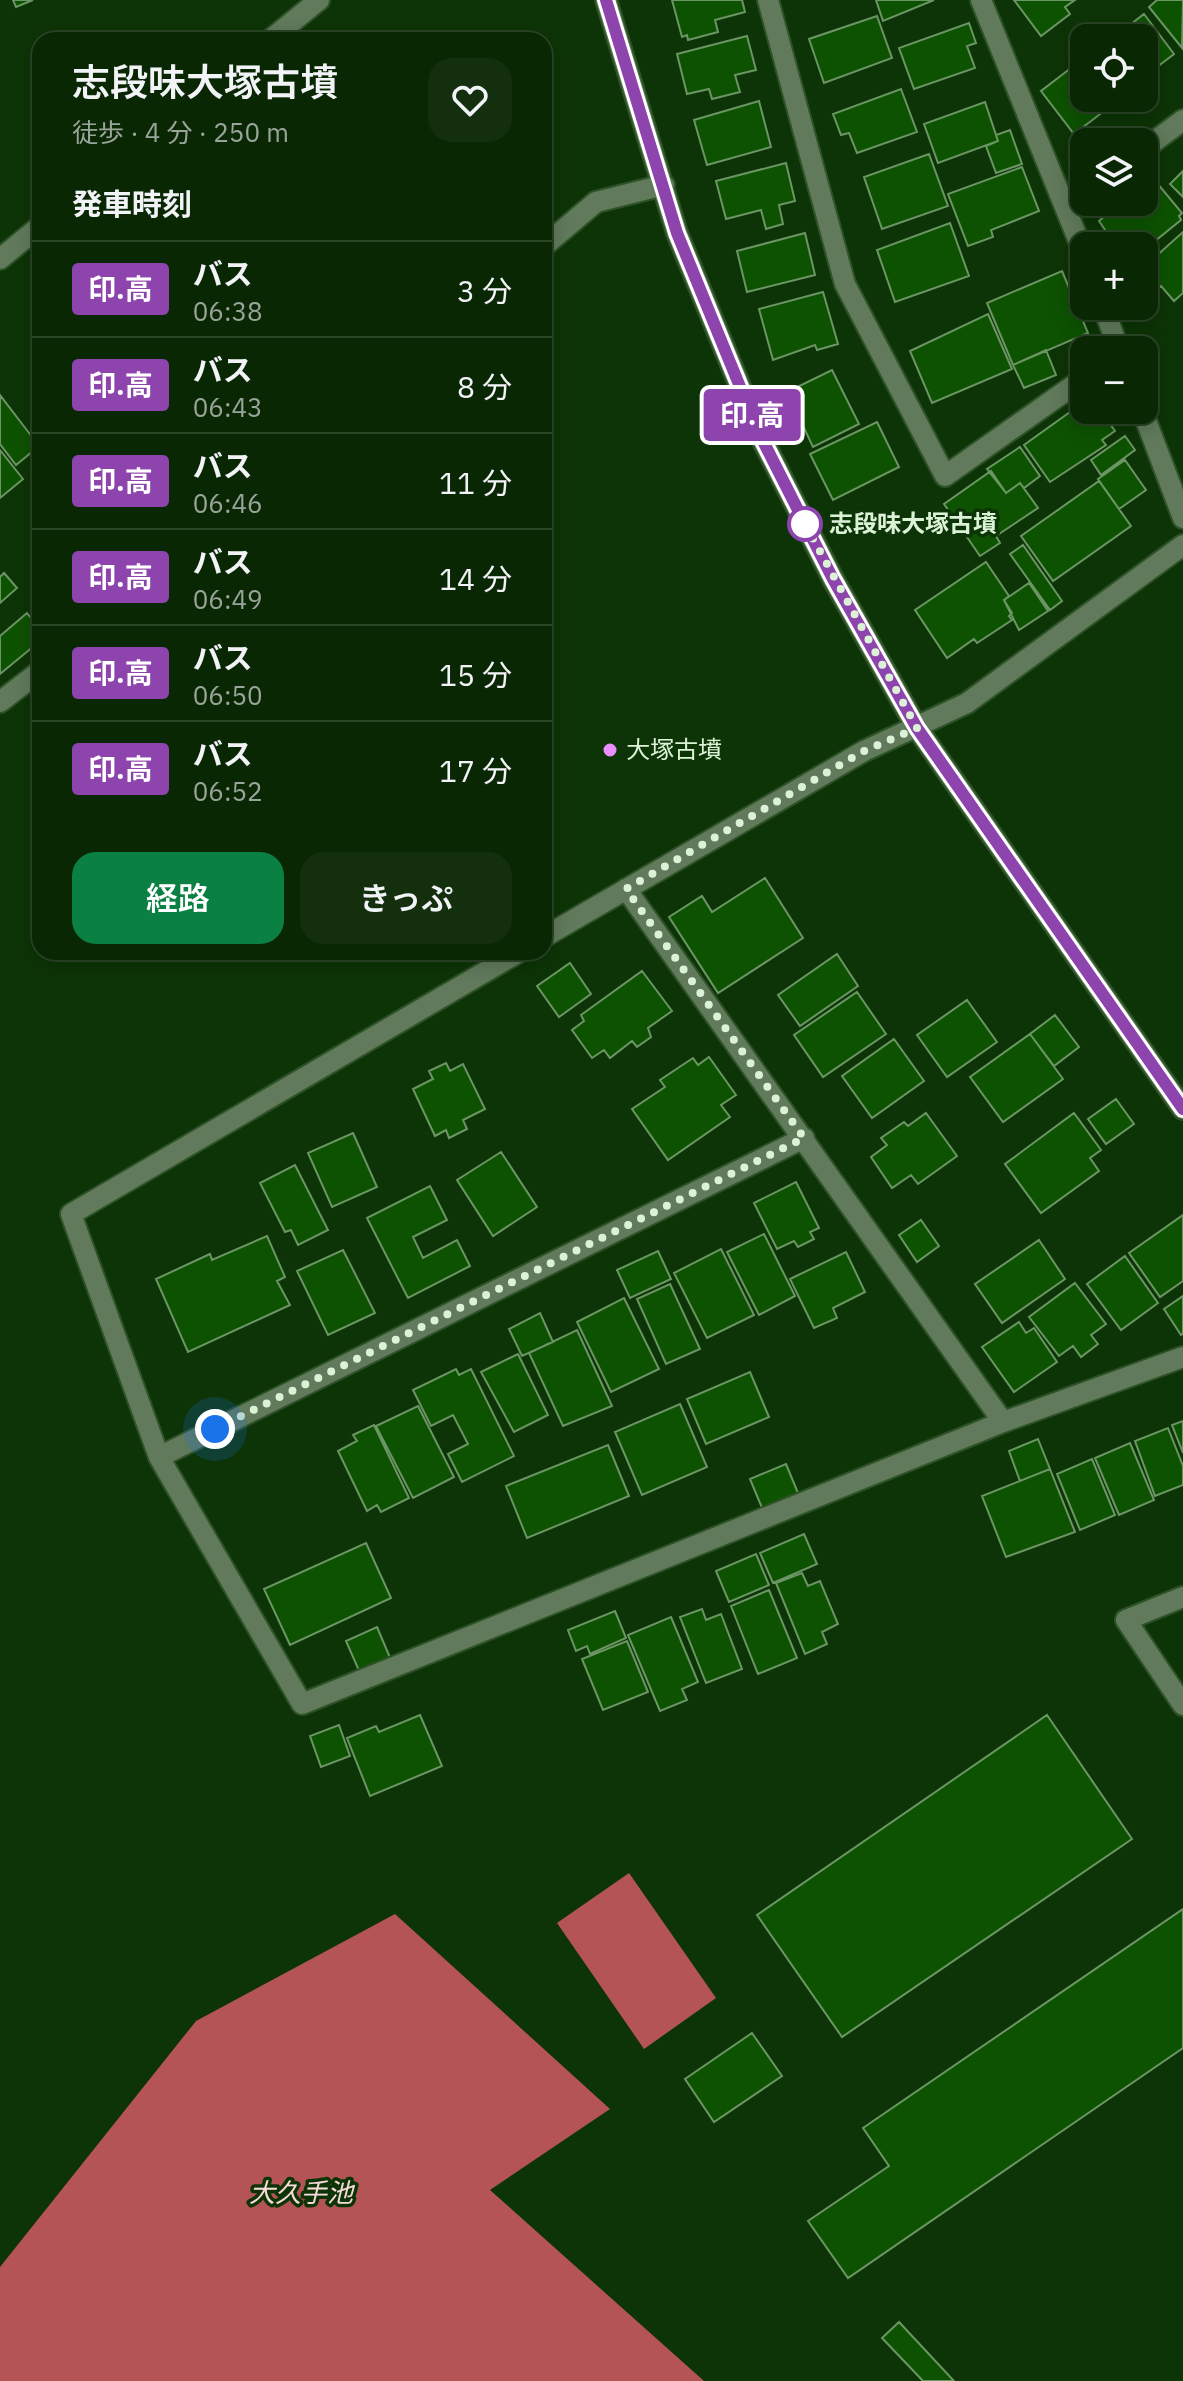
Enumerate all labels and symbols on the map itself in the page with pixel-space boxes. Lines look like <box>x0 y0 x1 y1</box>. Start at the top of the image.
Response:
line badge: 印.高 <box>706 389 798 441</box>
marker: 志段味大塚古墳 <box>788 507 822 541</box>
place label: 志段味大塚古墳 <box>829 507 997 539</box>
place label: 大塚古墳 <box>626 733 722 765</box>
marker: 大塚古墳 <box>601 741 619 759</box>
your location <box>195 1409 235 1449</box>
water label: 大久手池 <box>249 2175 356 2209</box>

